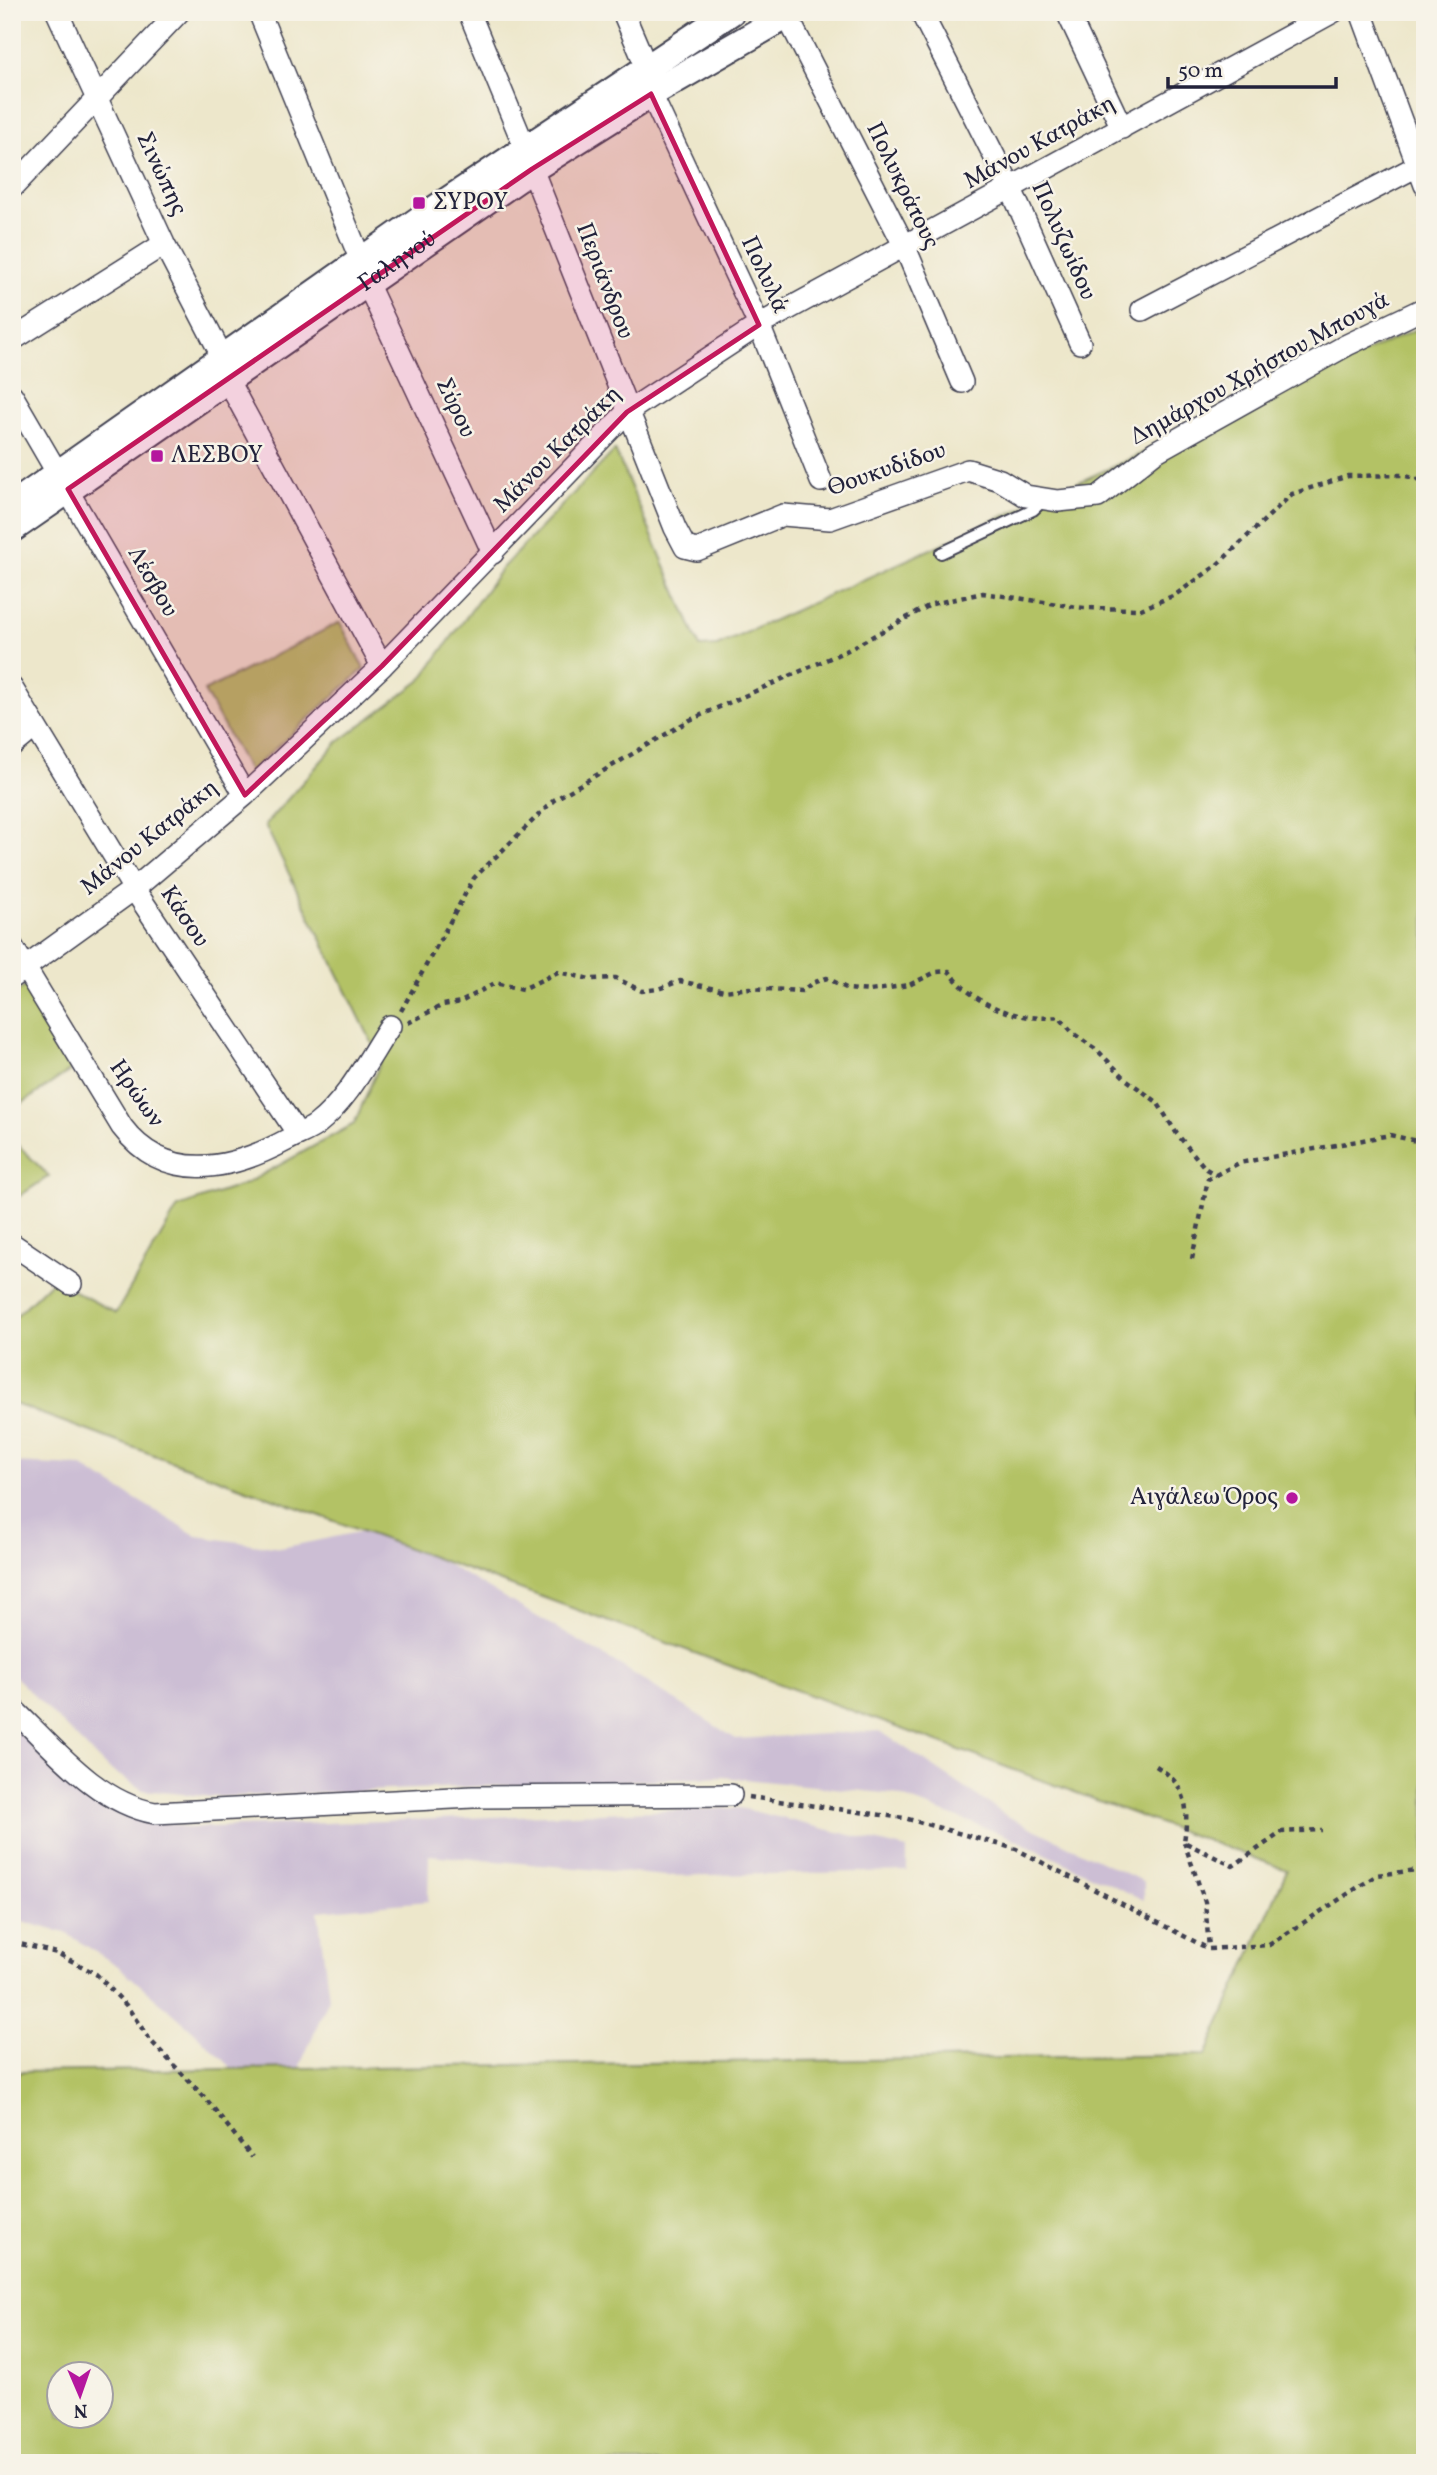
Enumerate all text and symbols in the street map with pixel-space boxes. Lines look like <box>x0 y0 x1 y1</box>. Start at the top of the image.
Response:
scale bar <box>1168 46 1336 90</box>
text: 50 m <box>1178 57 1223 86</box>
street label: Μάνου Κατράκη <box>958 87 1122 199</box>
street label: Πολυκράτους <box>856 117 948 255</box>
street label: Σινώπης <box>127 127 195 221</box>
street label: Πολυζωίδου <box>1022 176 1104 306</box>
place label: ΣΥΡΟΥ <box>433 186 508 220</box>
marker: ΣΥΡΟΥ <box>411 195 427 211</box>
street label: Περιάνδρου <box>566 218 642 344</box>
street label: Γαληνού <box>352 223 444 301</box>
street label: Πολυλά <box>731 231 797 319</box>
street label: Δημάρχου Χρήστου Μπουγά <box>1124 284 1396 454</box>
street label: Σύρου <box>426 372 484 444</box>
street label: Μάνου Κατράκη <box>486 378 630 522</box>
street label: Θουκυδίδου <box>823 434 951 506</box>
place label: ΛΕΣΒΟΥ <box>171 439 263 473</box>
marker: ΛΕΣΒΟΥ <box>149 448 165 464</box>
street label: Λέσβου <box>118 540 186 624</box>
street label: Μάνου Κατράκη <box>74 772 226 904</box>
street label: Κάσου <box>151 879 217 955</box>
street label: Ηρώων <box>100 1053 172 1135</box>
place label: Αιγάλεω Όρος <box>1130 1481 1278 1515</box>
marker: Αιγάλεω Όρος <box>1284 1490 1300 1506</box>
north arrow <box>46 2360 116 2430</box>
text: N <box>73 2397 88 2423</box>

